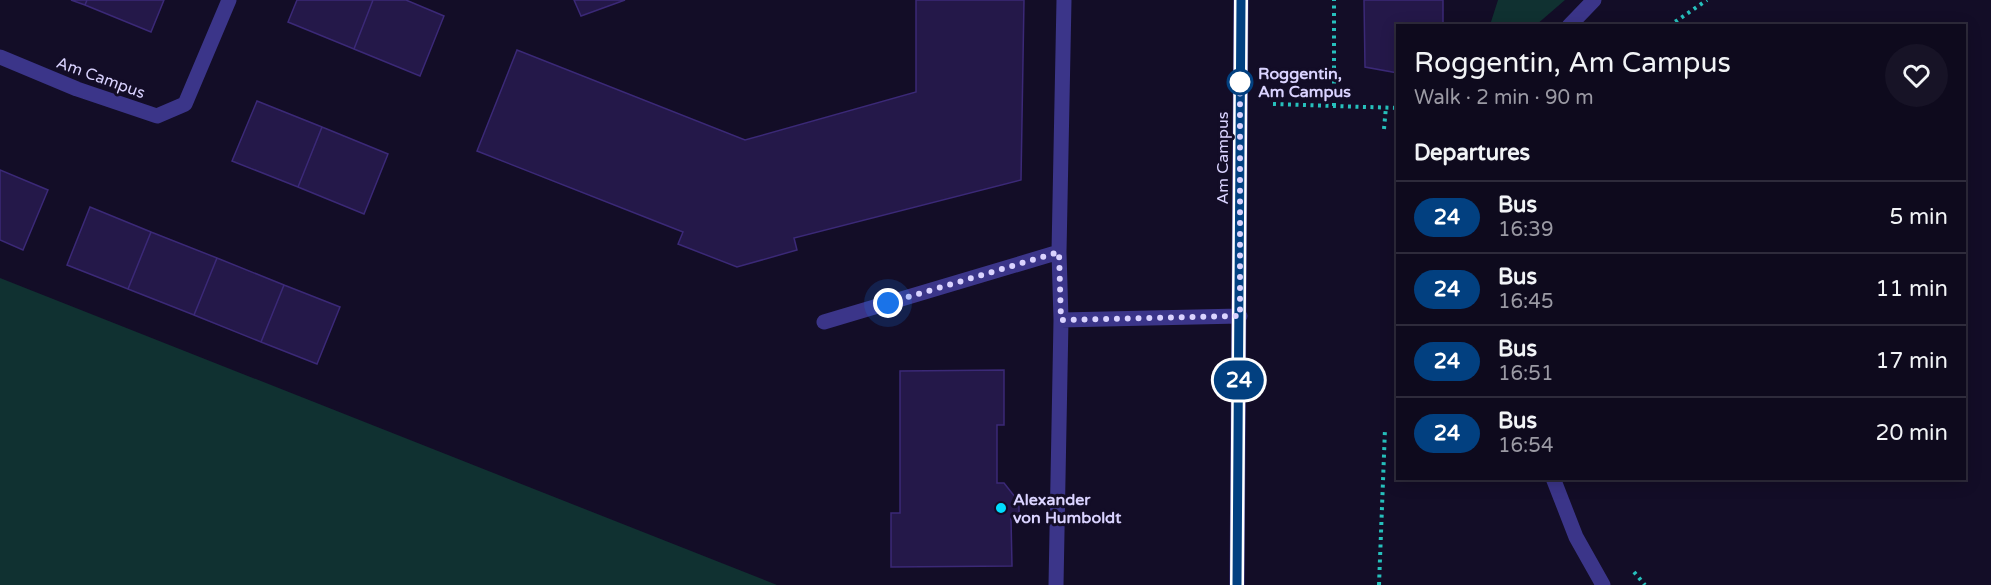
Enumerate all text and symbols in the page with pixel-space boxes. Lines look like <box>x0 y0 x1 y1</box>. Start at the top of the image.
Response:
button: heart <box>1885 44 1948 107</box>
text: Roggentin, Am Campus <box>1414 46 1731 80</box>
street label: Am Campus <box>54 53 148 103</box>
place label: Roggentin, Am Campus <box>1258 64 1351 102</box>
marker: Roggentin, Am Campus <box>1227 69 1253 95</box>
text: Walk · 2 min · 90 m <box>1414 86 1594 110</box>
street label: Am Campus <box>1213 111 1233 205</box>
text: Departures <box>1414 140 1530 166</box>
text: Bus <box>1498 192 1537 218</box>
text: 5 min <box>1889 204 1948 230</box>
text: 24 <box>1434 205 1460 230</box>
text: 16:39 <box>1498 218 1553 242</box>
text: Bus <box>1498 264 1537 290</box>
text: 11 min <box>1876 276 1948 302</box>
text: 24 <box>1434 277 1460 302</box>
your location <box>873 288 903 318</box>
text: 16:45 <box>1498 290 1553 314</box>
text: Bus <box>1498 336 1537 362</box>
text: 17 min <box>1876 348 1948 374</box>
text: 24 <box>1434 349 1460 374</box>
line badge: 24 <box>1212 360 1266 400</box>
text: 16:51 <box>1498 362 1553 386</box>
text: 24 <box>1226 368 1252 393</box>
text: Bus <box>1498 408 1537 434</box>
text: 20 min <box>1876 420 1948 446</box>
text: 24 <box>1434 421 1460 446</box>
text: 16:54 <box>1498 434 1553 458</box>
place label: Alexander von Humboldt <box>1013 490 1122 528</box>
marker: Alexander von Humboldt <box>994 501 1008 515</box>

